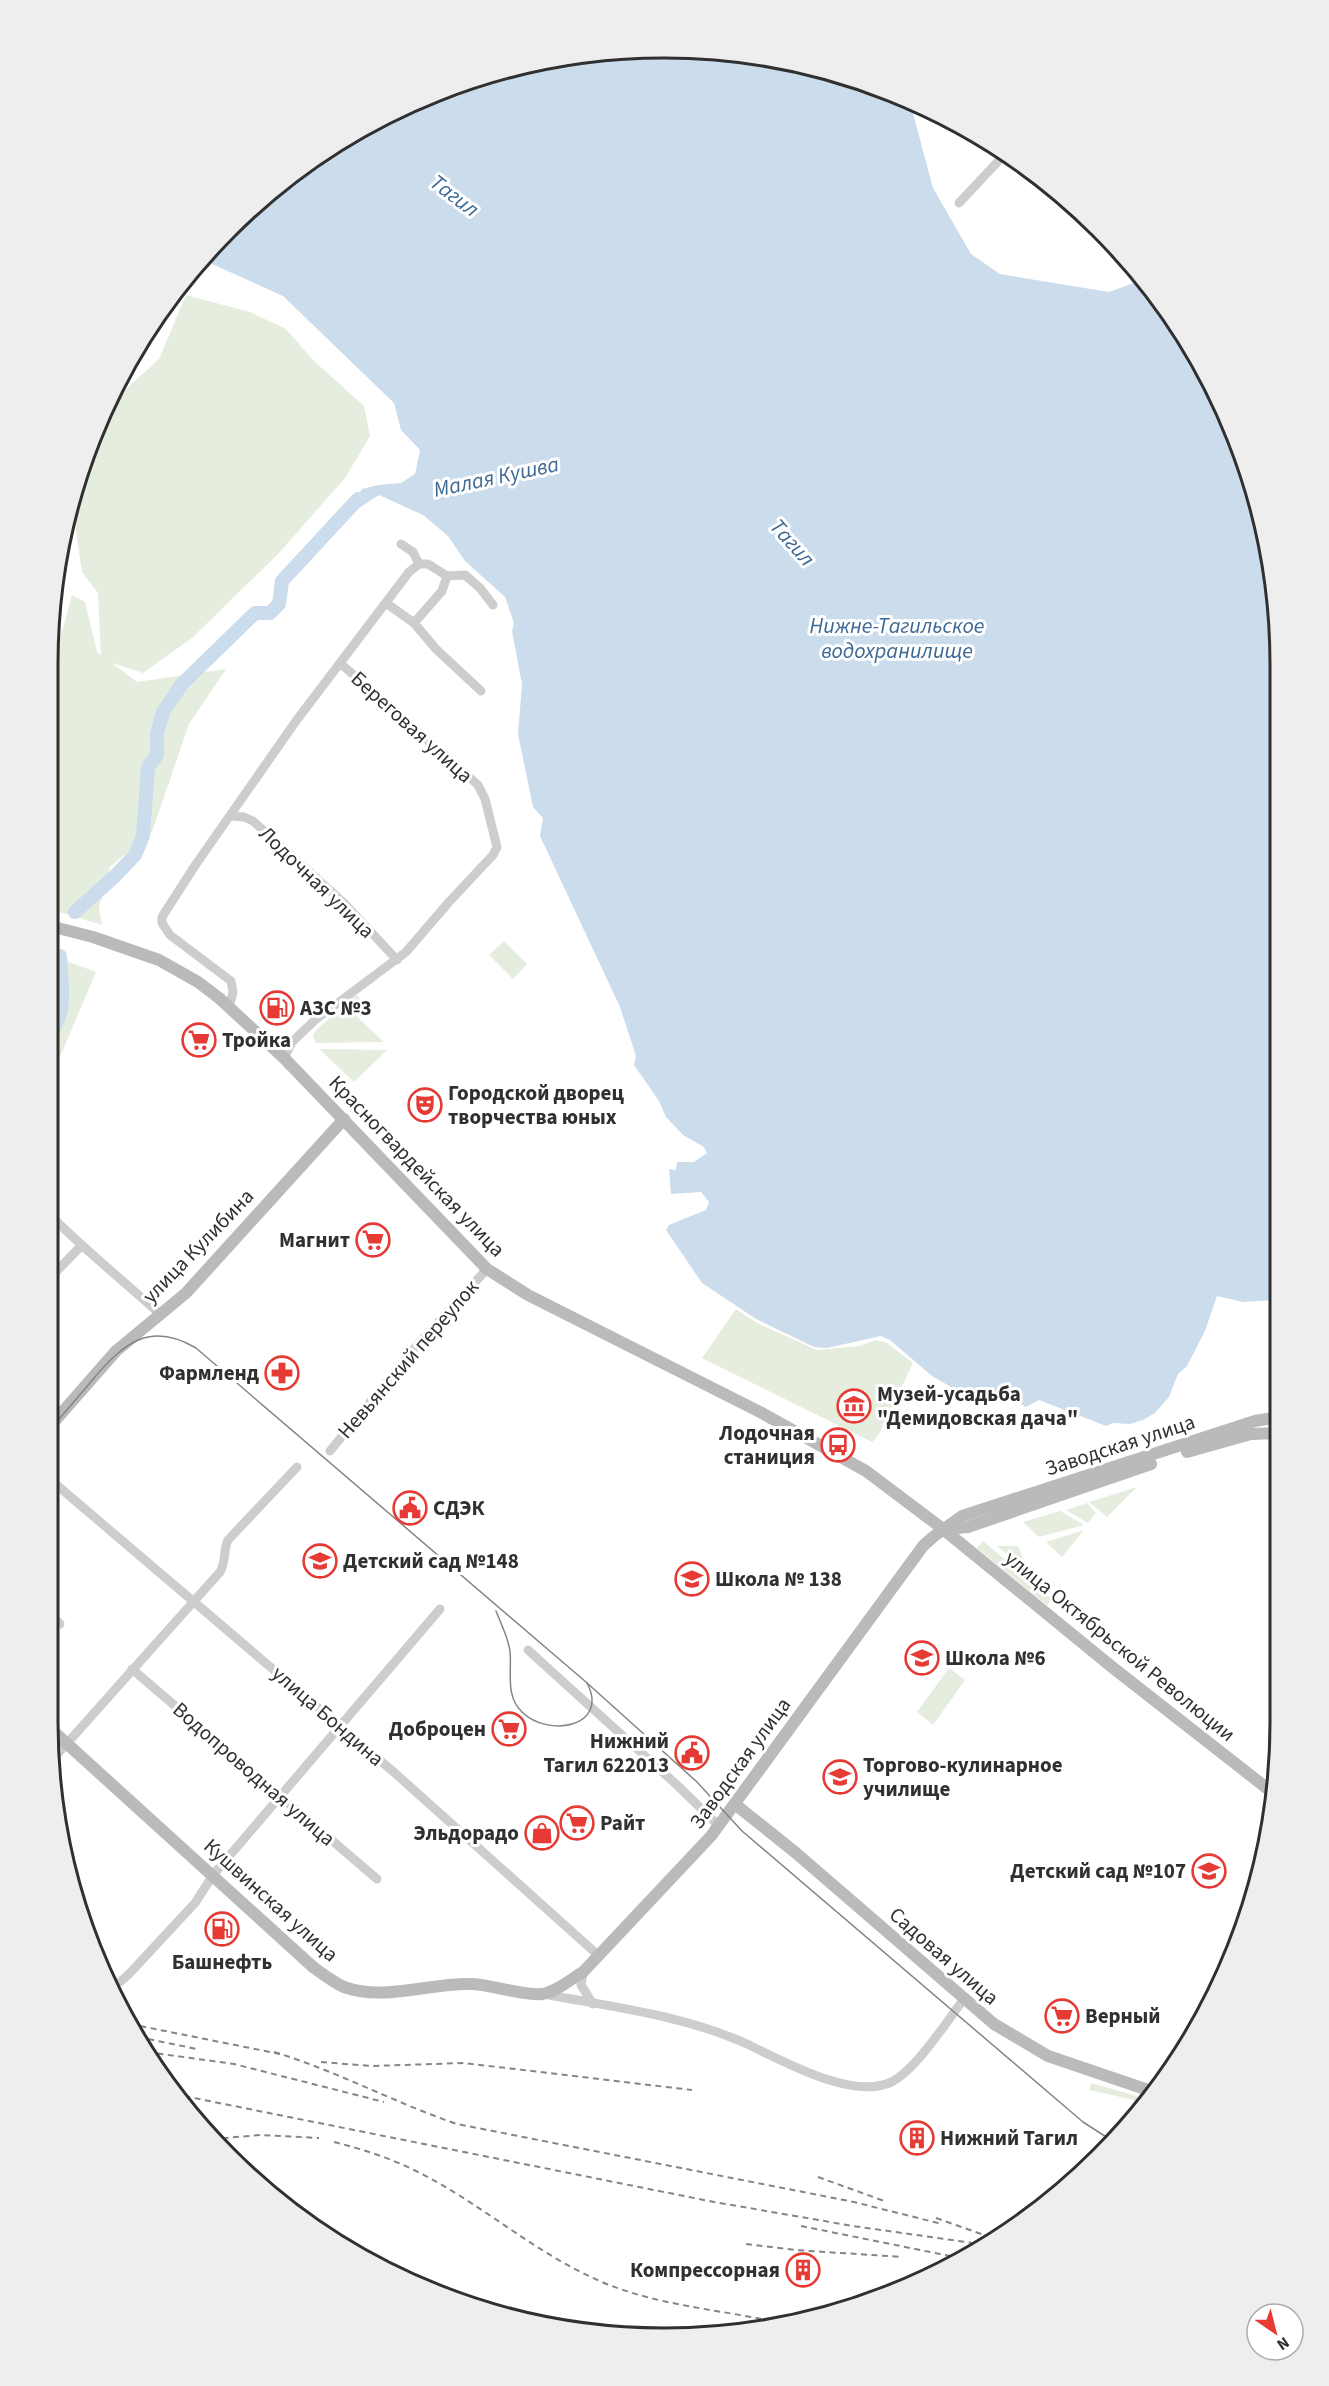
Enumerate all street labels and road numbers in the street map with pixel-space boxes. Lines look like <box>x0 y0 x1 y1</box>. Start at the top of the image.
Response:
street label: Береговая улица <box>344 664 480 790</box>
street label: Лодочная улица <box>252 819 382 945</box>
street label: Красногвардейская улица <box>322 1068 512 1264</box>
street label: улица Кулибина <box>135 1182 261 1310</box>
street label: Невьянский переулок <box>330 1272 486 1445</box>
street label: Заводская улица <box>1041 1407 1199 1483</box>
street label: улица Октябрьской Революции <box>998 1543 1242 1749</box>
street label: улица Бондина <box>265 1659 391 1773</box>
street label: Заводская улица <box>682 1691 798 1835</box>
street label: Водопроводная улица <box>166 1695 342 1853</box>
street label: Кушвинская улица <box>197 1831 345 1969</box>
street label: Садовая улица <box>883 1900 1005 2012</box>

